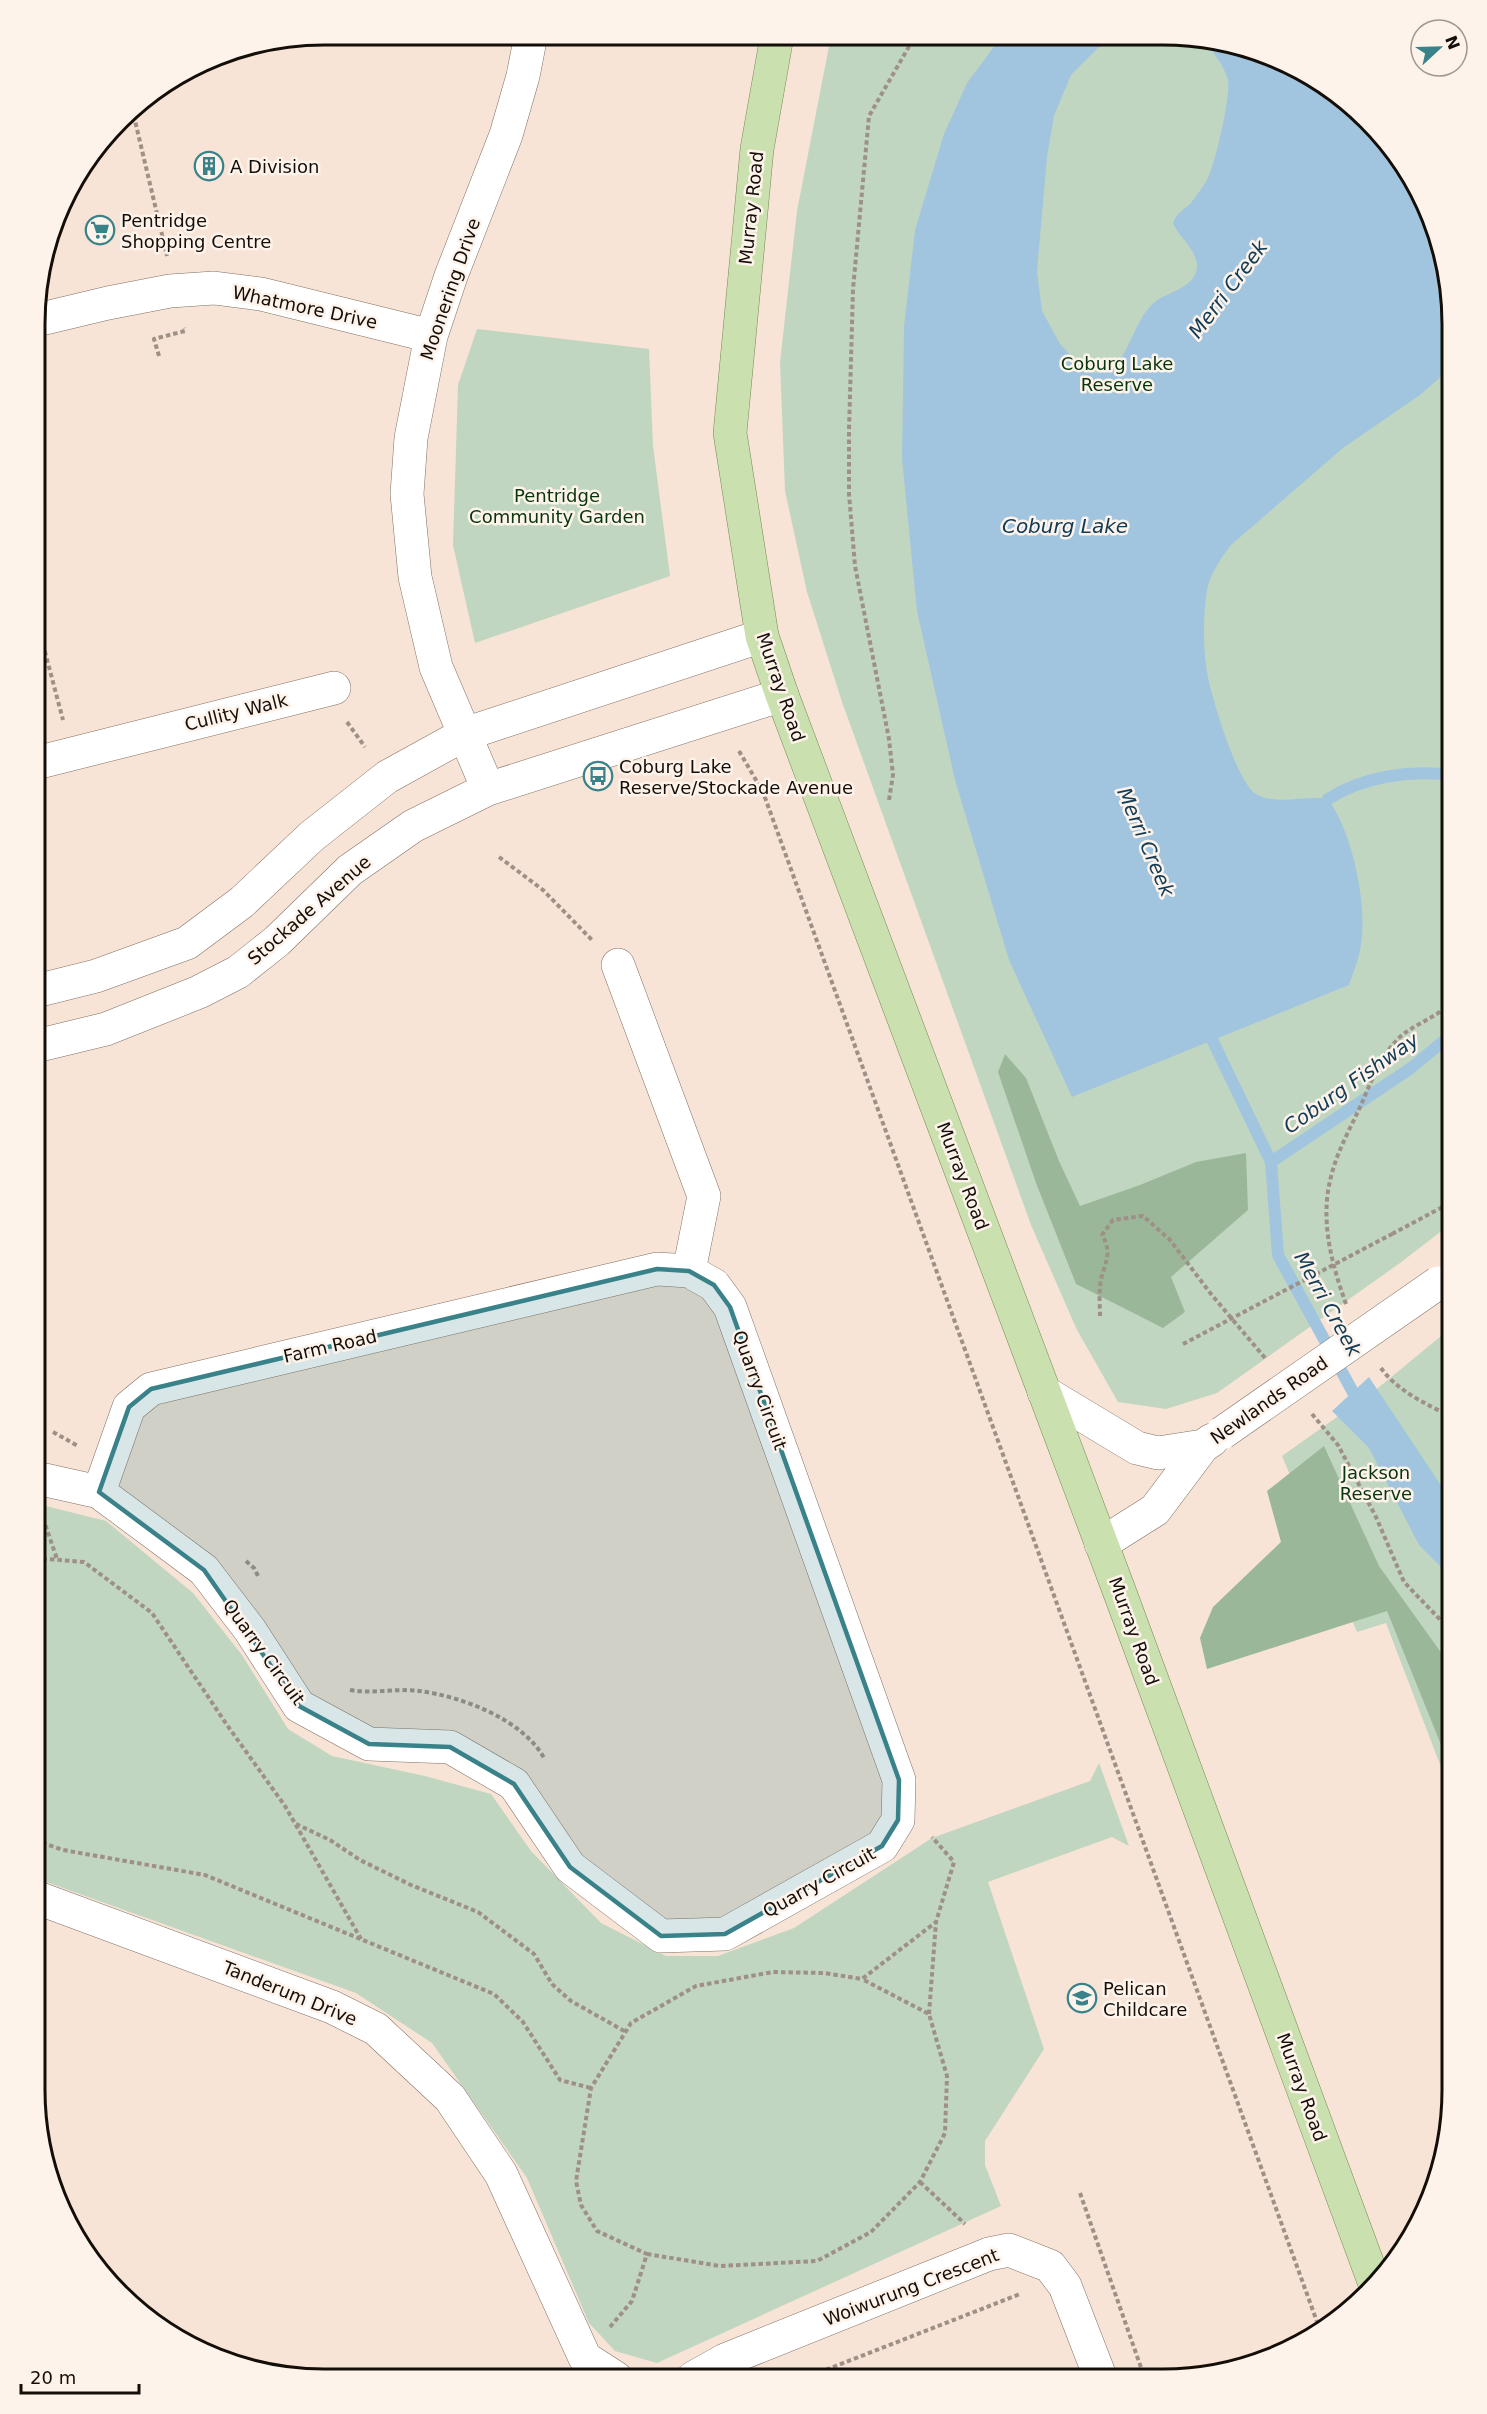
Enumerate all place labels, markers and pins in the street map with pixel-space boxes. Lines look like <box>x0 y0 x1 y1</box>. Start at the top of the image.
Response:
building icon: A Division <box>193 150 225 182</box>
place label: A Division <box>230 156 319 177</box>
place label: Pentridge Shopping Centre <box>121 210 271 252</box>
supermarket icon: Pentridge Shopping Centre <box>84 214 116 246</box>
place label: Coburg Lake Reserve/Stockade Avenue <box>619 756 853 798</box>
bus stop icon: Coburg Lake Reserve/Stockade Avenue <box>582 760 614 792</box>
place label: Pelican Childcare <box>1103 1978 1187 2020</box>
school or university icon: Pelican Childcare <box>1066 1982 1098 2014</box>

